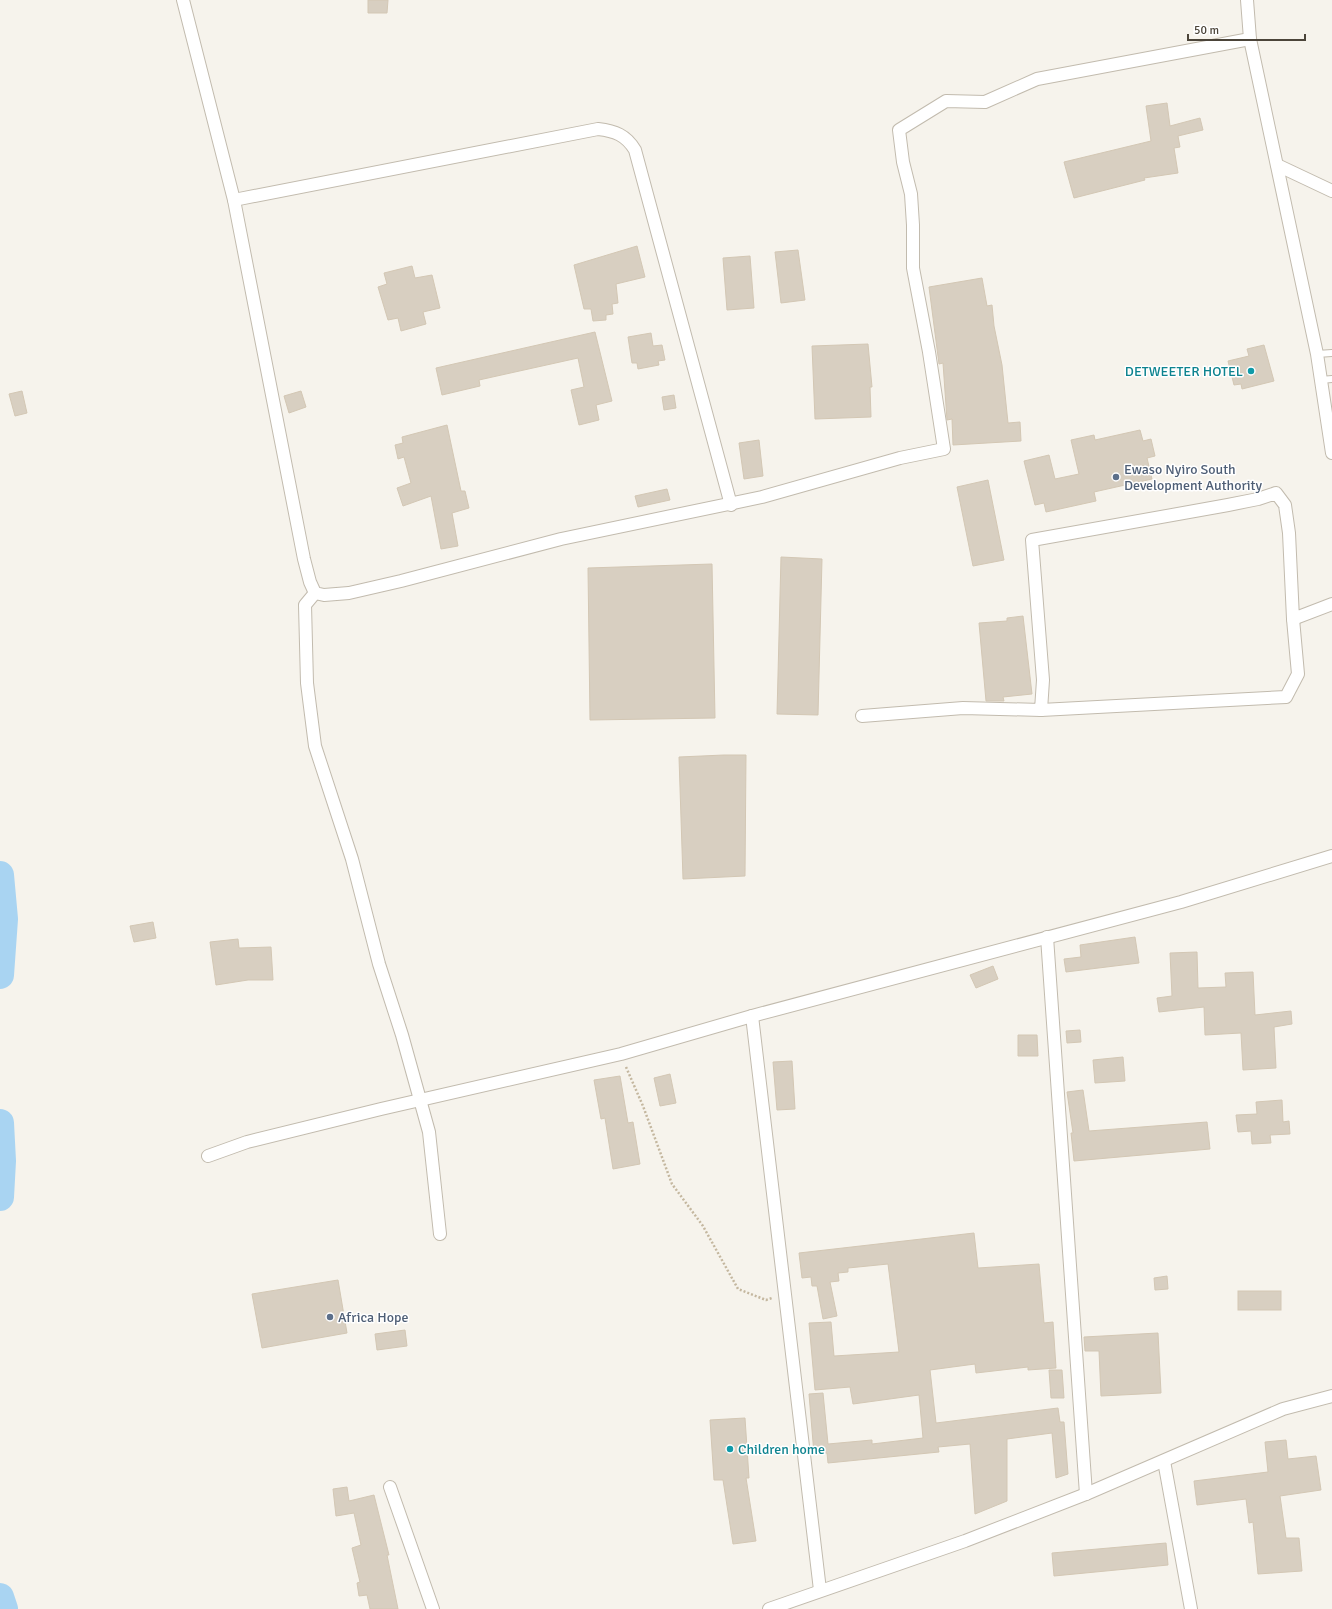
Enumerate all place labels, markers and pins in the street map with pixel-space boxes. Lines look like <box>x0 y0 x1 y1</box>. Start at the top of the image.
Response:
place label: DETWEETER HOTEL <box>1125 363 1243 380</box>
marker: DETWEETER HOTEL <box>1246 366 1256 376</box>
place label: Ewaso Nyiro South Development Authority <box>1124 461 1263 494</box>
marker: Ewaso Nyiro South Development Authority <box>1111 472 1121 482</box>
place label: Africa Hope <box>338 1309 408 1326</box>
marker: Africa Hope <box>325 1312 335 1322</box>
place label: Children home <box>738 1441 825 1458</box>
marker: Children home <box>725 1444 735 1454</box>

